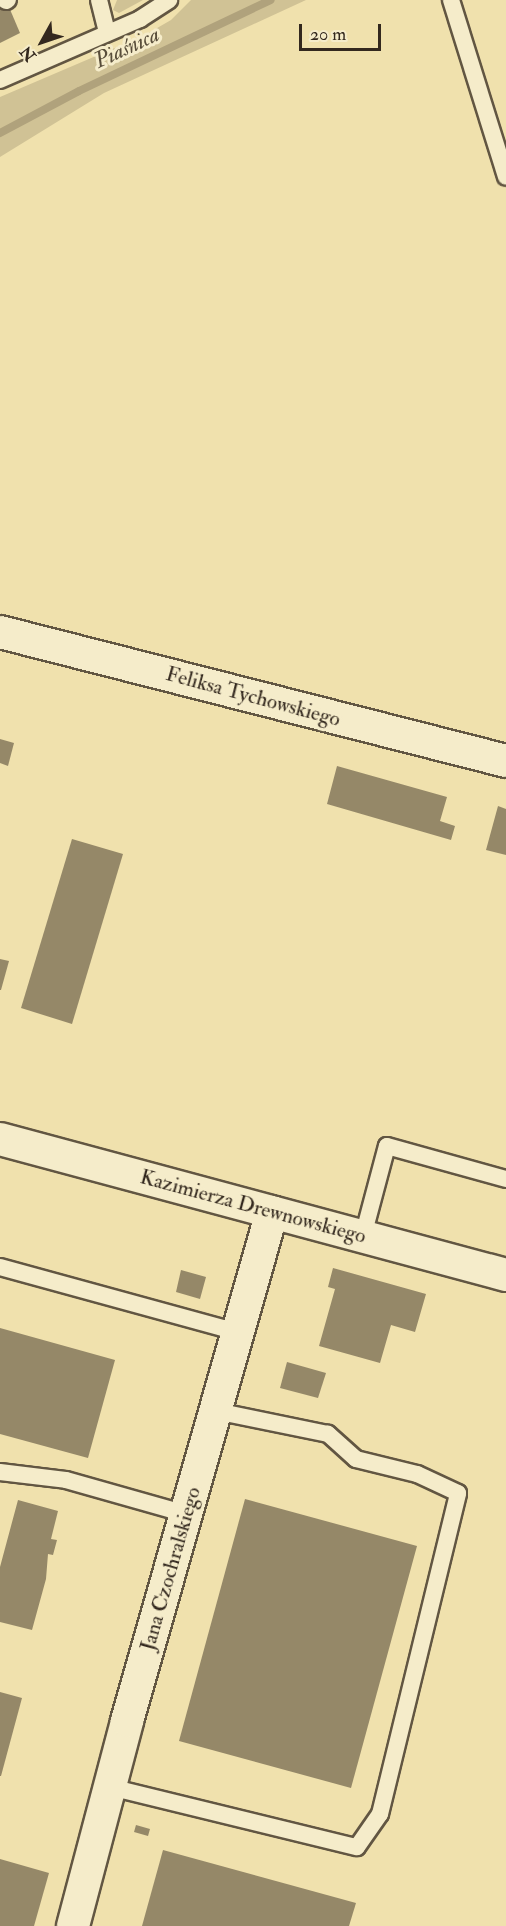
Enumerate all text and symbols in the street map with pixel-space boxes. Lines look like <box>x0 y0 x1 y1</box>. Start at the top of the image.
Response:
north arrow <box>12 12 72 72</box>
scale bar <box>302 12 384 50</box>
water label: Piaśnica <box>90 21 164 75</box>
text: 20 m <box>310 23 346 46</box>
text: N <box>16 42 40 65</box>
street label: Feliksa Tychowskiego <box>163 662 343 732</box>
street label: Kazimierza Drewnowskiego <box>137 1165 369 1249</box>
street label: Jana Czochralskiego <box>136 1484 206 1654</box>

